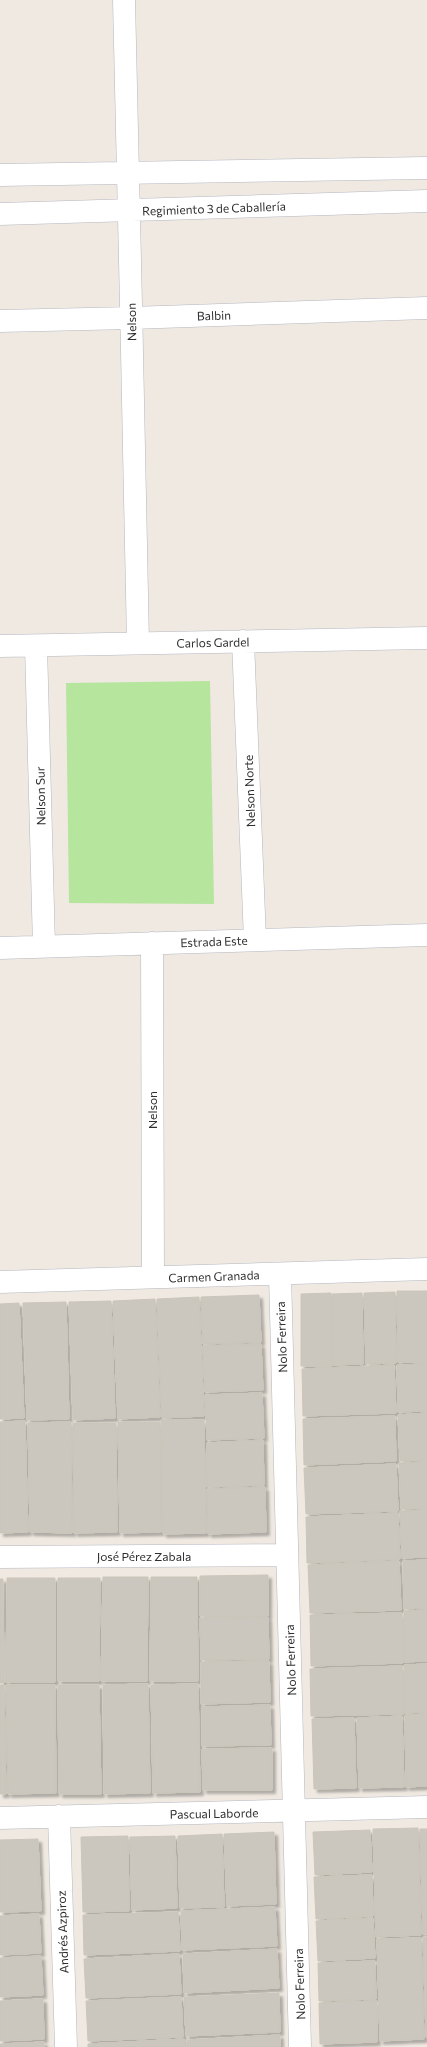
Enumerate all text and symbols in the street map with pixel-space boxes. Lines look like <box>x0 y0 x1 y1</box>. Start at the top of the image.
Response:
street label: Regimiento 3 de Caballería <box>142 198 286 218</box>
street label: Nelson <box>124 303 138 341</box>
street label: Balbin <box>197 307 231 323</box>
street label: Carlos Gardel <box>176 634 250 650</box>
street label: Nelson Norte <box>241 755 257 827</box>
street label: Nelson Sur <box>32 766 48 826</box>
street label: Estrada Este <box>180 933 248 949</box>
street label: Nelson <box>145 1091 159 1129</box>
street label: Carmen Granada <box>168 1267 260 1285</box>
street label: Nolo Ferreira <box>273 1301 289 1373</box>
street label: José Pérez Zabala <box>97 1549 191 1564</box>
street label: Nolo Ferreira <box>282 1624 298 1696</box>
street label: Pascual Laborde <box>169 1805 259 1821</box>
street label: Andrés Azpiroz <box>54 1890 70 1974</box>
street label: Nolo Ferreira <box>291 1948 307 2020</box>

